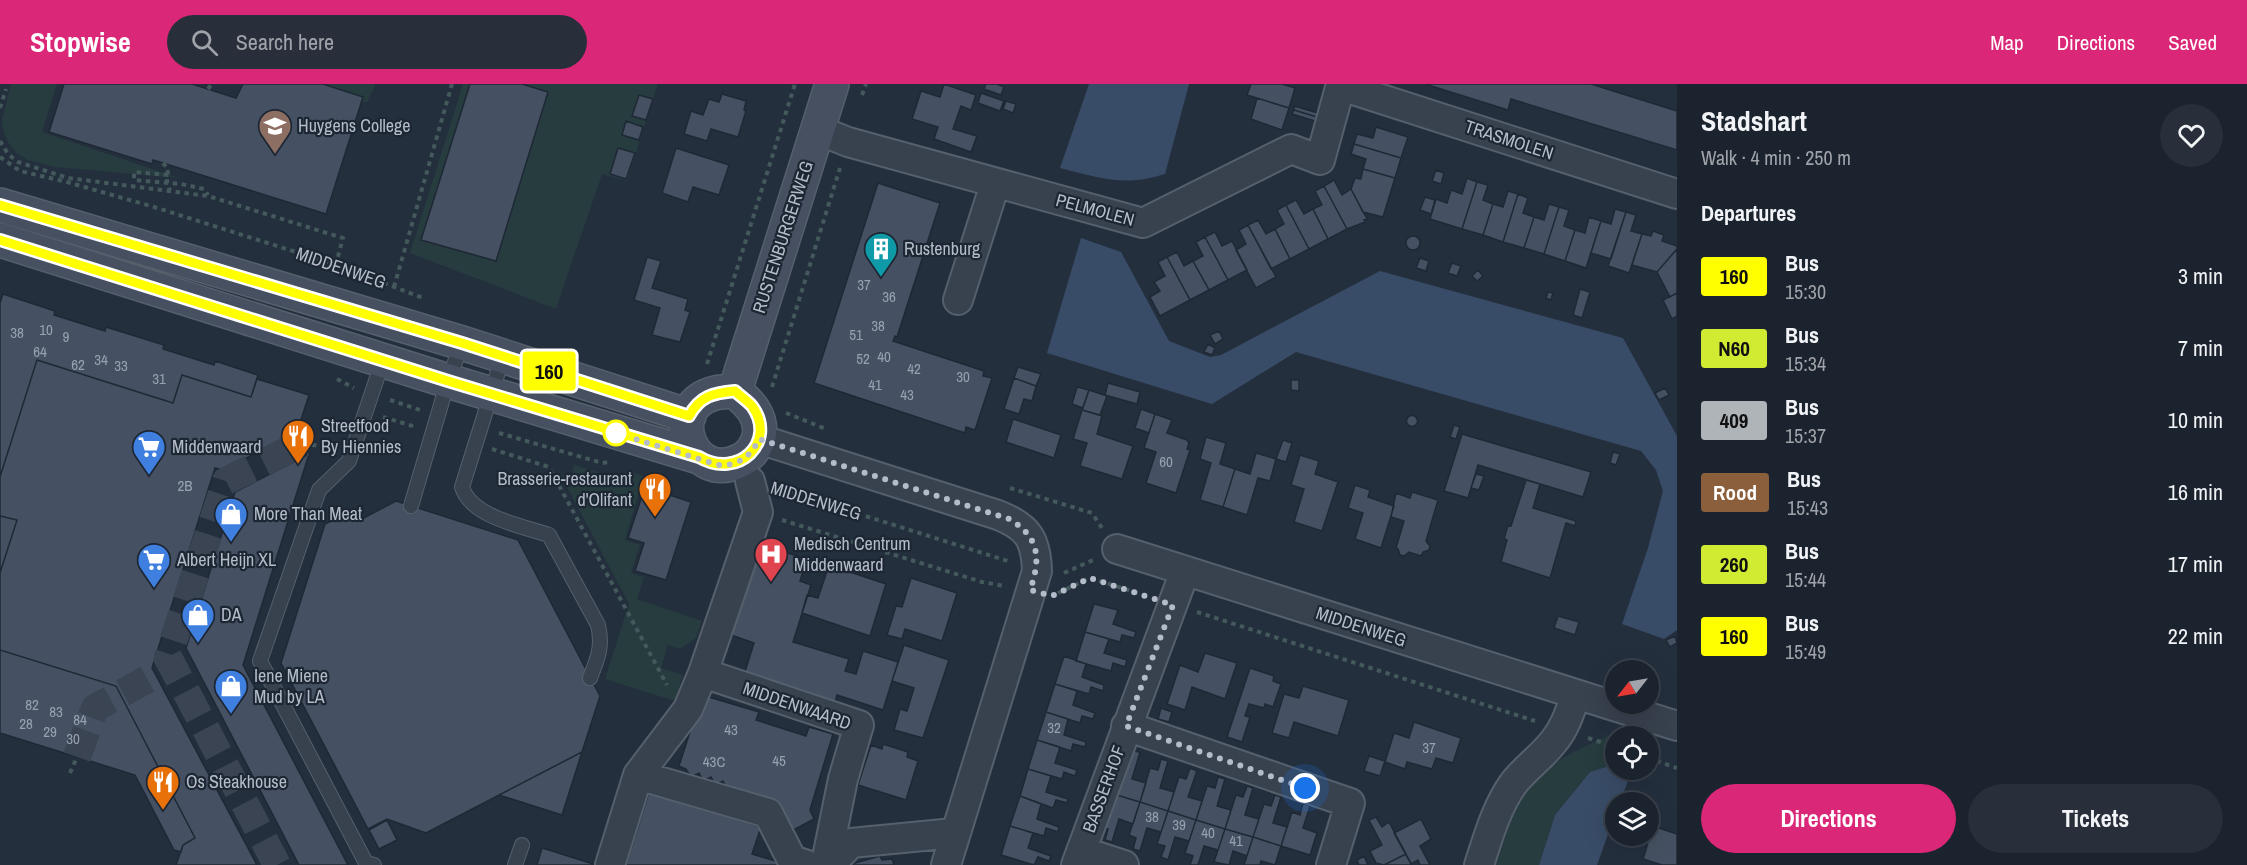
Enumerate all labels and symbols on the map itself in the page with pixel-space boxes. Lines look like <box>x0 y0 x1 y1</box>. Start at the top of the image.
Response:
school or university icon: Huygens College <box>257 108 293 155</box>
place label: Huygens College <box>298 113 410 138</box>
street label: TRASMOLEN <box>1462 113 1557 166</box>
street label: RUSTENBURGERWEG <box>746 157 819 316</box>
street label: PELMOLEN <box>1053 187 1137 232</box>
building icon: Rustenburg <box>863 231 899 278</box>
place label: Rustenburg <box>904 236 981 261</box>
street label: MIDDENWEG <box>293 240 389 295</box>
house number: 37 <box>857 274 871 295</box>
house number: 36 <box>882 286 896 307</box>
house number: 38 <box>871 315 885 336</box>
house number: 10 <box>39 319 53 340</box>
house number: 38 <box>10 322 24 343</box>
house number: 51 <box>849 324 863 345</box>
house number: 9 <box>63 326 70 347</box>
house number: 64 <box>33 341 47 362</box>
house number: 40 <box>877 346 891 367</box>
house number: 52 <box>856 348 870 369</box>
house number: 34 <box>94 349 108 370</box>
line badge: 160 <box>514 352 584 390</box>
house number: 62 <box>71 354 85 375</box>
house number: 33 <box>114 355 128 376</box>
house number: 42 <box>907 358 921 379</box>
house number: 30 <box>956 366 970 387</box>
house number: 31 <box>152 368 166 389</box>
house number: 41 <box>868 374 882 395</box>
house number: 43 <box>900 384 914 405</box>
place label: Streetfood By Hiennies <box>321 413 401 459</box>
restaurant icon: Streetfood By Hiennies <box>280 418 316 465</box>
unlabelled marker <box>603 420 629 446</box>
supermarket icon: Middenwaard <box>131 429 167 476</box>
place label: Middenwaard <box>172 434 261 459</box>
house number: 60 <box>1159 451 1173 472</box>
place label: Brasserie-restaurant d'Olifant <box>497 466 632 512</box>
restaurant icon: Brasserie-restaurant d'Olifant <box>637 471 673 518</box>
house number: 2B <box>177 475 193 496</box>
street label: MIDDENWEG <box>768 475 865 526</box>
shop icon: More Than Meat <box>213 496 249 543</box>
place label: More Than Meat <box>254 501 362 526</box>
place label: Medisch Centrum Middenwaard <box>794 531 910 577</box>
hospital icon: Medisch Centrum Middenwaard <box>753 536 789 583</box>
supermarket icon: Albert Heijn XL <box>136 542 172 589</box>
place label: Albert Heijn XL <box>176 547 276 572</box>
shop icon: DA <box>180 597 216 644</box>
street label: MIDDENWEG <box>1313 600 1409 653</box>
place label: DA <box>221 602 242 627</box>
north arrow <box>1605 660 1659 714</box>
place label: Iene Miene Mud by LA <box>254 663 328 709</box>
shop icon: Iene Miene Mud by LA <box>213 668 249 715</box>
street label: MIDDENWAARD <box>740 675 854 736</box>
house number: 82 <box>25 694 39 715</box>
house number: 83 <box>49 701 63 722</box>
house number: 84 <box>73 709 87 730</box>
house number: 28 <box>19 713 33 734</box>
house number: 32 <box>1047 717 1061 738</box>
house number: 43 <box>724 719 738 740</box>
house number: 29 <box>43 721 57 742</box>
house number: 30 <box>66 728 80 749</box>
house number: 37 <box>1422 737 1436 758</box>
street label: BASSERHOF <box>1076 742 1131 836</box>
house number: 45 <box>772 750 786 771</box>
house number: 43C <box>703 751 725 772</box>
restaurant icon: Os Steakhouse <box>145 764 181 811</box>
place label: Os Steakhouse <box>186 769 287 794</box>
your location <box>1290 773 1320 803</box>
house number: 38 <box>1145 806 1159 827</box>
house number: 39 <box>1172 814 1186 835</box>
house number: 40 <box>1201 822 1215 843</box>
house number: 41 <box>1229 830 1243 851</box>

